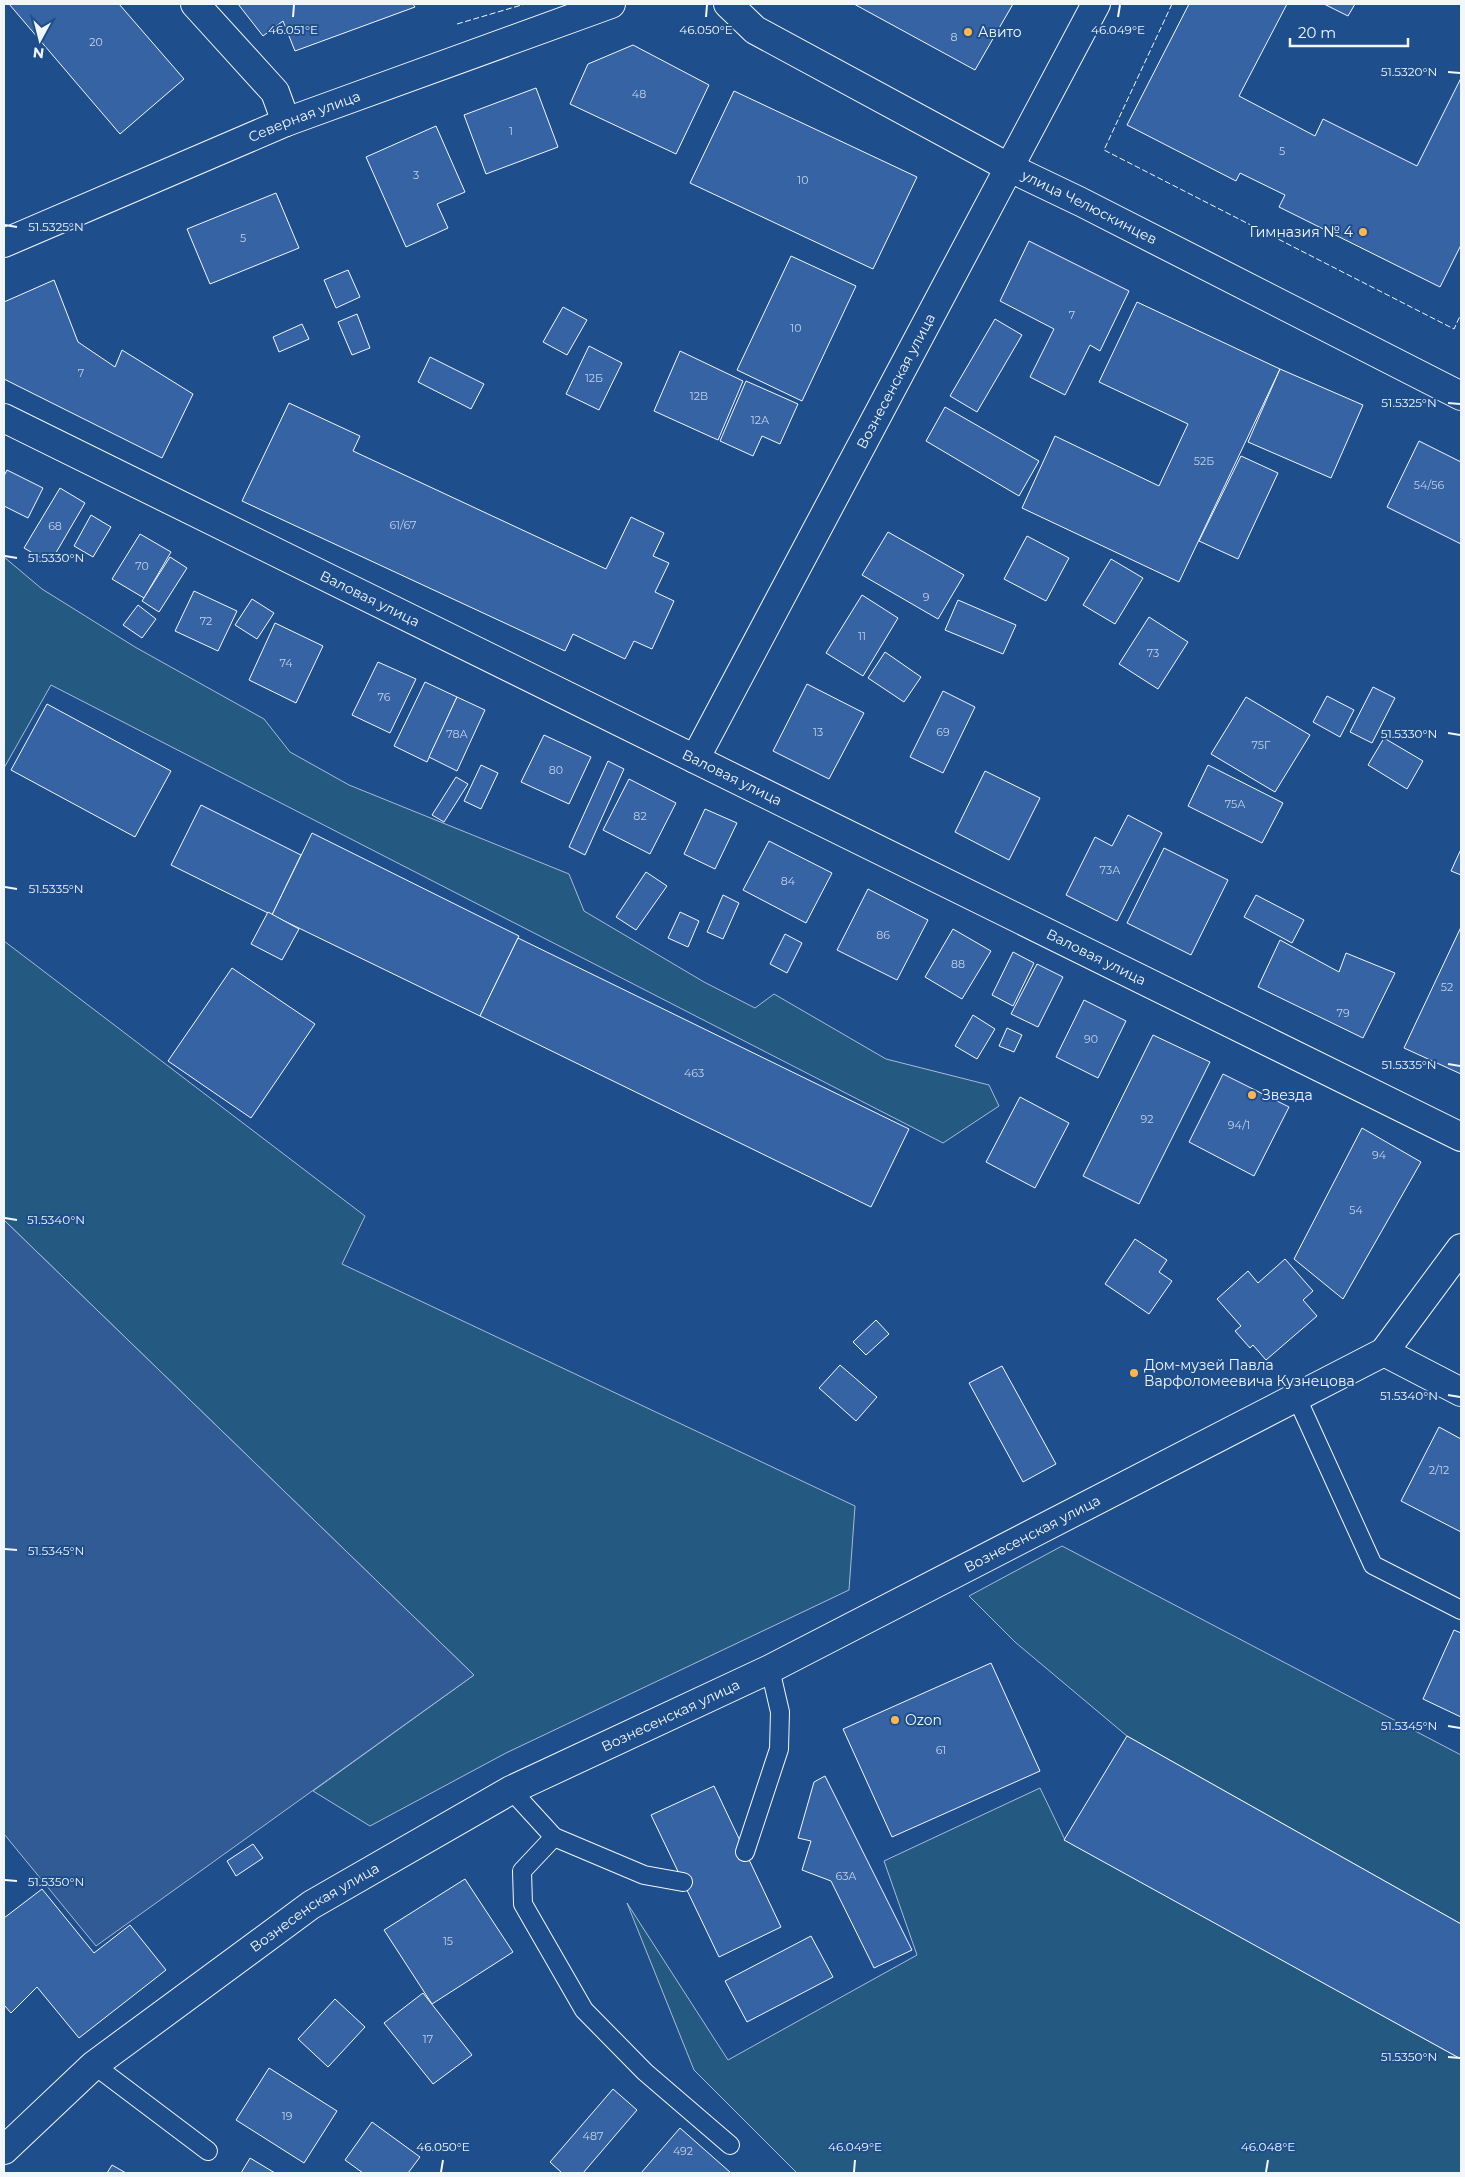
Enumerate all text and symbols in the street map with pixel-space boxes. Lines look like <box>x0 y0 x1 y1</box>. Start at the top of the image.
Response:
north arrow <box>15 15 65 65</box>
scale bar <box>1290 15 1408 47</box>
text: 46.051°E <box>268 22 318 37</box>
text: 46.050°E <box>679 22 733 37</box>
text: 46.049°E <box>1091 22 1145 37</box>
place label: Авито <box>978 23 1022 41</box>
text: 20 m <box>1298 23 1336 42</box>
marker: Авито <box>962 26 974 38</box>
house number: 8 <box>950 30 958 44</box>
house number: 20 <box>89 35 103 49</box>
text: N <box>32 43 45 63</box>
text: 51.5320°N <box>1381 64 1437 79</box>
street label: Северная улица <box>246 87 363 146</box>
house number: 48 <box>632 87 646 101</box>
house number: 1 <box>509 124 513 138</box>
house number: 5 <box>1279 144 1285 158</box>
street label: улица Челюскинцев <box>1018 166 1160 248</box>
house number: 3 <box>413 168 419 182</box>
house number: 10 <box>797 173 809 187</box>
text: 51.5325°N <box>28 219 84 234</box>
place label: Гимназия № 4 <box>1249 223 1354 241</box>
marker: Гимназия № 4 <box>1357 226 1369 238</box>
house number: 5 <box>240 231 246 245</box>
house number: 7 <box>1069 308 1075 322</box>
street label: Вознесенская улица <box>852 310 939 452</box>
house number: 10 <box>790 321 802 335</box>
house number: 7 <box>78 366 84 380</box>
house number: 12Б <box>585 371 603 385</box>
house number: 12В <box>690 389 708 403</box>
text: 51.5325°N <box>1381 395 1437 410</box>
house number: 12А <box>751 413 770 427</box>
house number: 52Б <box>1194 454 1214 468</box>
house number: 54/56 <box>1414 478 1445 492</box>
house number: 61/67 <box>389 518 417 532</box>
house number: 68 <box>48 519 62 533</box>
text: 51.5330°N <box>28 550 84 565</box>
house number: 70 <box>135 559 149 573</box>
street label: Валовая улица <box>317 566 423 631</box>
house number: 9 <box>923 590 930 604</box>
house number: 72 <box>200 614 212 628</box>
house number: 11 <box>858 629 866 643</box>
house number: 73 <box>1147 646 1159 660</box>
house number: 74 <box>279 656 293 670</box>
house number: 76 <box>378 690 391 704</box>
house number: 13 <box>813 725 823 739</box>
house number: 69 <box>936 725 950 739</box>
text: 51.5330°N <box>1381 726 1437 741</box>
house number: 78А <box>446 727 469 741</box>
house number: 75Г <box>1252 738 1271 752</box>
street label: Валовая улица <box>679 745 785 810</box>
house number: 80 <box>549 763 563 777</box>
house number: 75А <box>1225 797 1246 811</box>
house number: 82 <box>633 809 647 823</box>
house number: 73А <box>1100 863 1121 877</box>
house number: 84 <box>781 874 796 888</box>
text: 51.5335°N <box>28 881 84 896</box>
street label: Валовая улица <box>1043 925 1149 989</box>
house number: 86 <box>876 928 890 942</box>
house number: 88 <box>951 957 965 971</box>
house number: 52 <box>1441 980 1453 994</box>
house number: 79 <box>1336 1006 1350 1020</box>
house number: 90 <box>1084 1032 1098 1046</box>
text: 51.5335°N <box>1381 1057 1437 1072</box>
house number: 463 <box>684 1066 704 1080</box>
place label: Звезда <box>1262 1086 1313 1104</box>
marker: Звезда <box>1246 1089 1258 1101</box>
house number: 92 <box>1141 1112 1153 1126</box>
house number: 94/1 <box>1228 1118 1250 1132</box>
house number: 94 <box>1372 1148 1387 1162</box>
house number: 54 <box>1349 1203 1363 1217</box>
text: 51.5340°N <box>27 1212 85 1227</box>
place label: Дом-музей Павла Варфоломеевича Кузнецова <box>1144 1356 1355 1390</box>
marker: Дом-музей Павла Варфоломеевича Кузнецова <box>1128 1367 1140 1379</box>
text: 51.5340°N <box>1380 1388 1438 1403</box>
house number: 2/12 <box>1429 1463 1449 1477</box>
street label: Вознесенская улица <box>961 1491 1103 1576</box>
text: 51.5345°N <box>28 1543 84 1558</box>
street label: Вознесенская улица <box>598 1675 743 1756</box>
place label: Ozon <box>905 1711 942 1729</box>
marker: Ozon <box>889 1714 901 1726</box>
text: 51.5345°N <box>1381 1718 1437 1733</box>
house number: 61 <box>936 1743 946 1757</box>
street label: Вознесенская улица <box>246 1859 382 1956</box>
house number: 63А <box>835 1869 857 1883</box>
text: 51.5350°N <box>28 1874 84 1889</box>
house number: 15 <box>443 1934 453 1948</box>
house number: 17 <box>423 2032 433 2046</box>
text: 51.5350°N <box>1381 2049 1437 2064</box>
house number: 19 <box>282 2109 293 2123</box>
house number: 487 <box>583 2129 603 2143</box>
text: 46.050°E <box>416 2139 470 2154</box>
text: 46.049°E <box>828 2139 882 2154</box>
text: 46.048°E <box>1241 2139 1295 2154</box>
house number: 492 <box>673 2144 693 2158</box>

